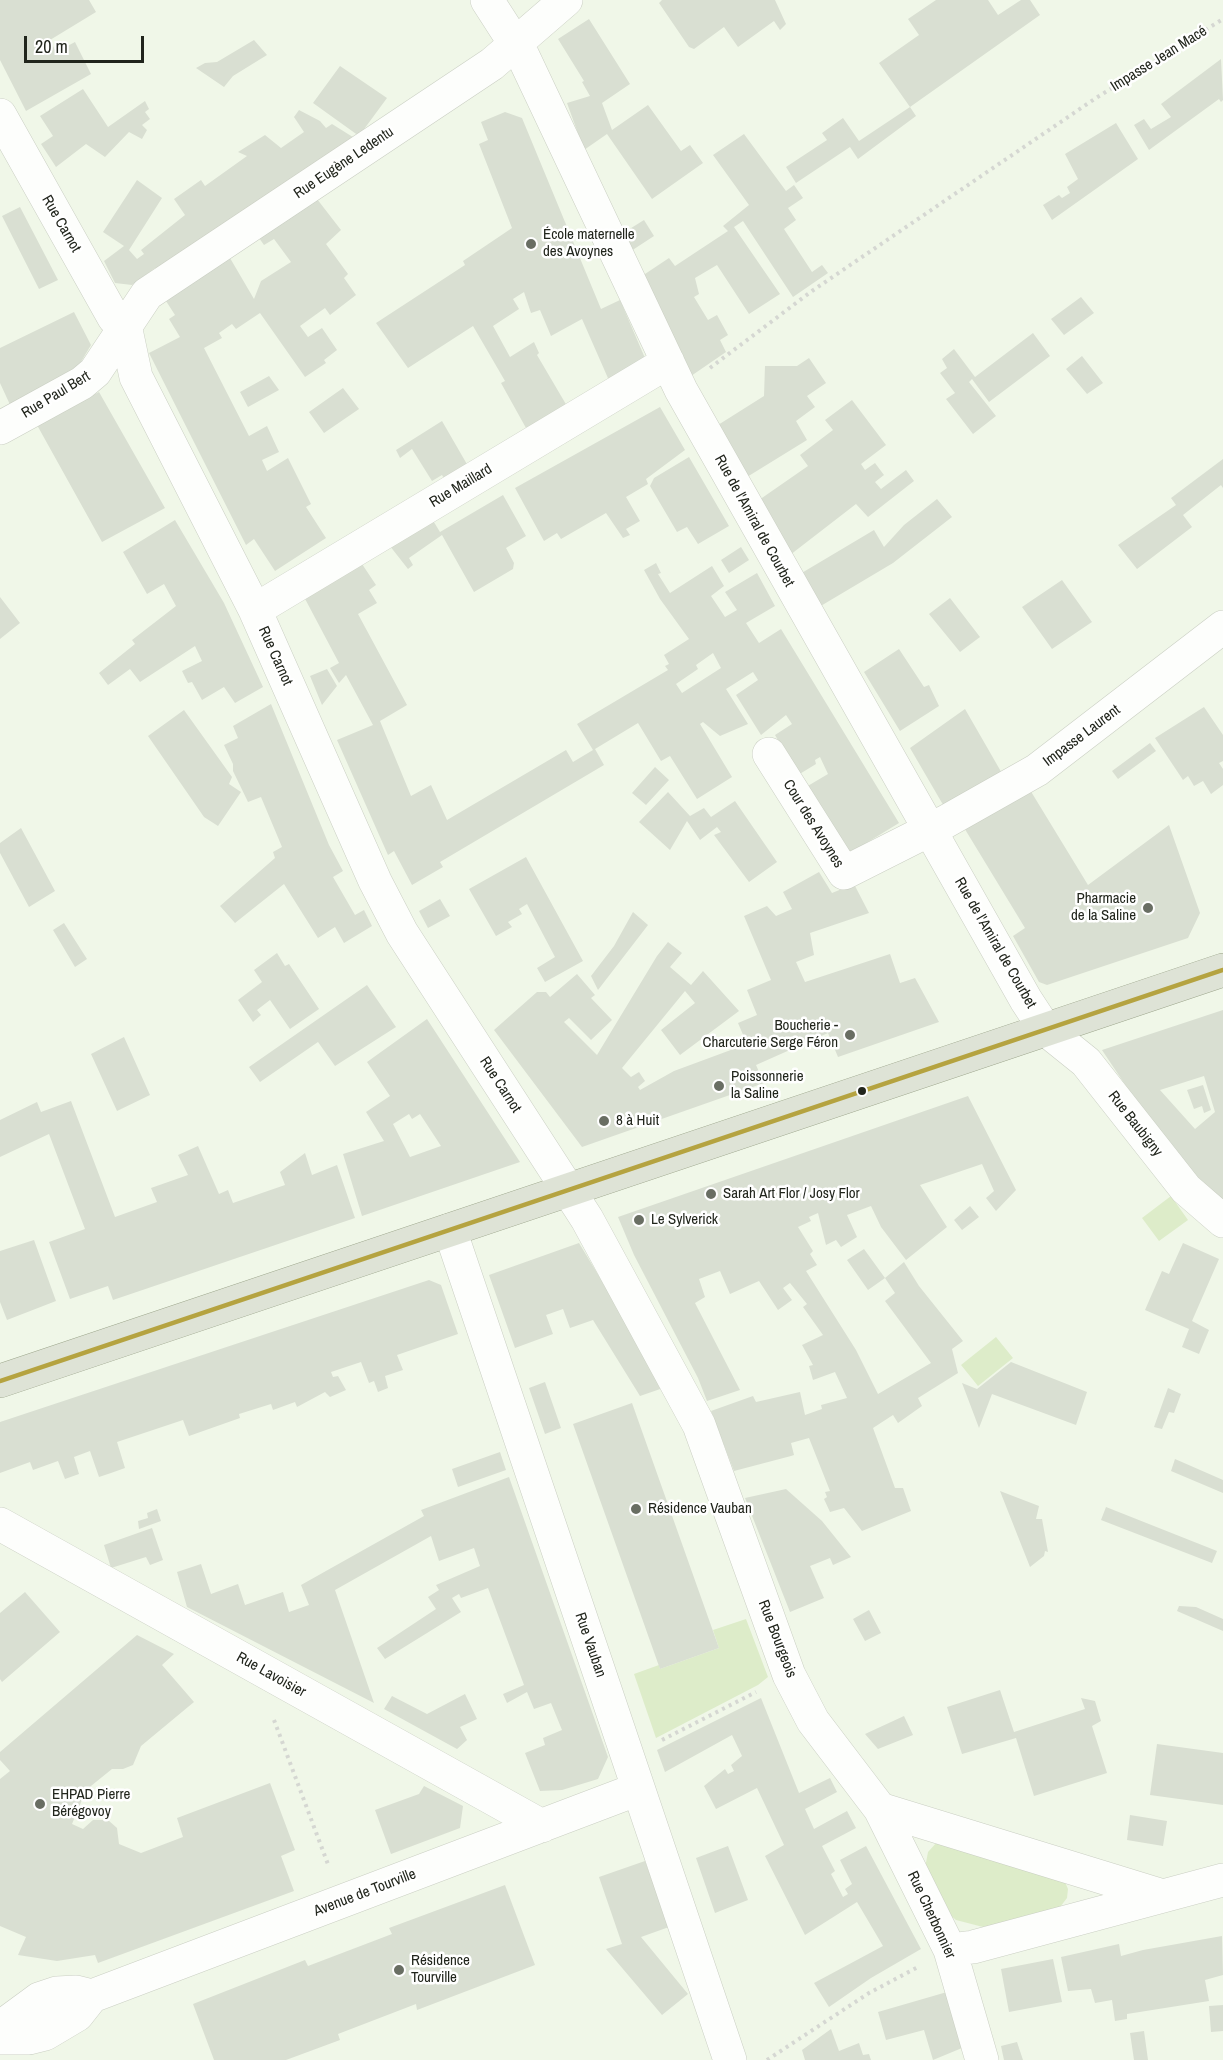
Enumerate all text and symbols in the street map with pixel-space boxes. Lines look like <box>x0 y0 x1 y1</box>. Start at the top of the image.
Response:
street label: Impasse Jean Macé <box>1108 22 1210 96</box>
scale bar <box>27 24 147 62</box>
text: 20 m <box>35 34 68 59</box>
street label: Rue Eugène Ledentu <box>291 123 397 203</box>
street label: Rue Carnot <box>37 192 85 256</box>
place label: École maternelle des Avoynes <box>543 226 635 261</box>
marker: École maternelle des Avoynes <box>524 237 538 251</box>
street label: Rue Paul Bert <box>19 368 93 422</box>
street label: Rue de l'Amiral de Courbet <box>710 452 798 590</box>
street label: Rue Maillard <box>426 460 496 512</box>
street label: Rue Carnot <box>254 624 296 688</box>
street label: Impasse Laurent <box>1040 701 1124 771</box>
street label: Cour des Avoynes <box>779 777 847 871</box>
street label: Rue de l'Amiral de Courbet <box>950 874 1040 1012</box>
place label: Pharmacie de la Saline <box>1071 890 1136 925</box>
marker: Pharmacie de la Saline <box>1141 901 1155 915</box>
place label: Boucherie - Charcuterie Serge Féron <box>703 1017 838 1052</box>
marker: Boucherie - Charcuterie Serge Féron <box>843 1028 857 1042</box>
street label: Rue Carnot <box>475 1054 525 1116</box>
place label: Poissonnerie la Saline <box>731 1068 803 1103</box>
marker: Poissonnerie la Saline <box>712 1079 726 1093</box>
unlabelled marker <box>856 1085 868 1097</box>
street label: Rue Baubigny <box>1104 1088 1166 1160</box>
place label: 8 à Huit <box>616 1112 659 1130</box>
marker: 8 à Huit <box>597 1114 611 1128</box>
place label: Sarah Art Flor / Josy Flor <box>723 1185 860 1203</box>
marker: Sarah Art Flor / Josy Flor <box>704 1187 718 1201</box>
place label: Le Sylverick <box>651 1211 718 1229</box>
marker: Le Sylverick <box>632 1213 646 1227</box>
place label: Résidence Vauban <box>648 1500 752 1518</box>
marker: Résidence Vauban <box>629 1502 643 1516</box>
street label: Rue Bourgeois <box>754 1597 800 1681</box>
street label: Rue Vauban <box>571 1610 609 1680</box>
street label: Rue Lavoisier <box>233 1649 309 1701</box>
place label: EHPAD Pierre Bérégovoy <box>52 1786 130 1821</box>
marker: EHPAD Pierre Bérégovoy <box>33 1797 47 1811</box>
street label: Avenue de Tourville <box>311 1865 419 1921</box>
street label: Rue Cherbonnier <box>903 1868 959 1962</box>
place label: Résidence Tourville <box>411 1952 470 1987</box>
marker: Résidence Tourville <box>392 1963 406 1977</box>

